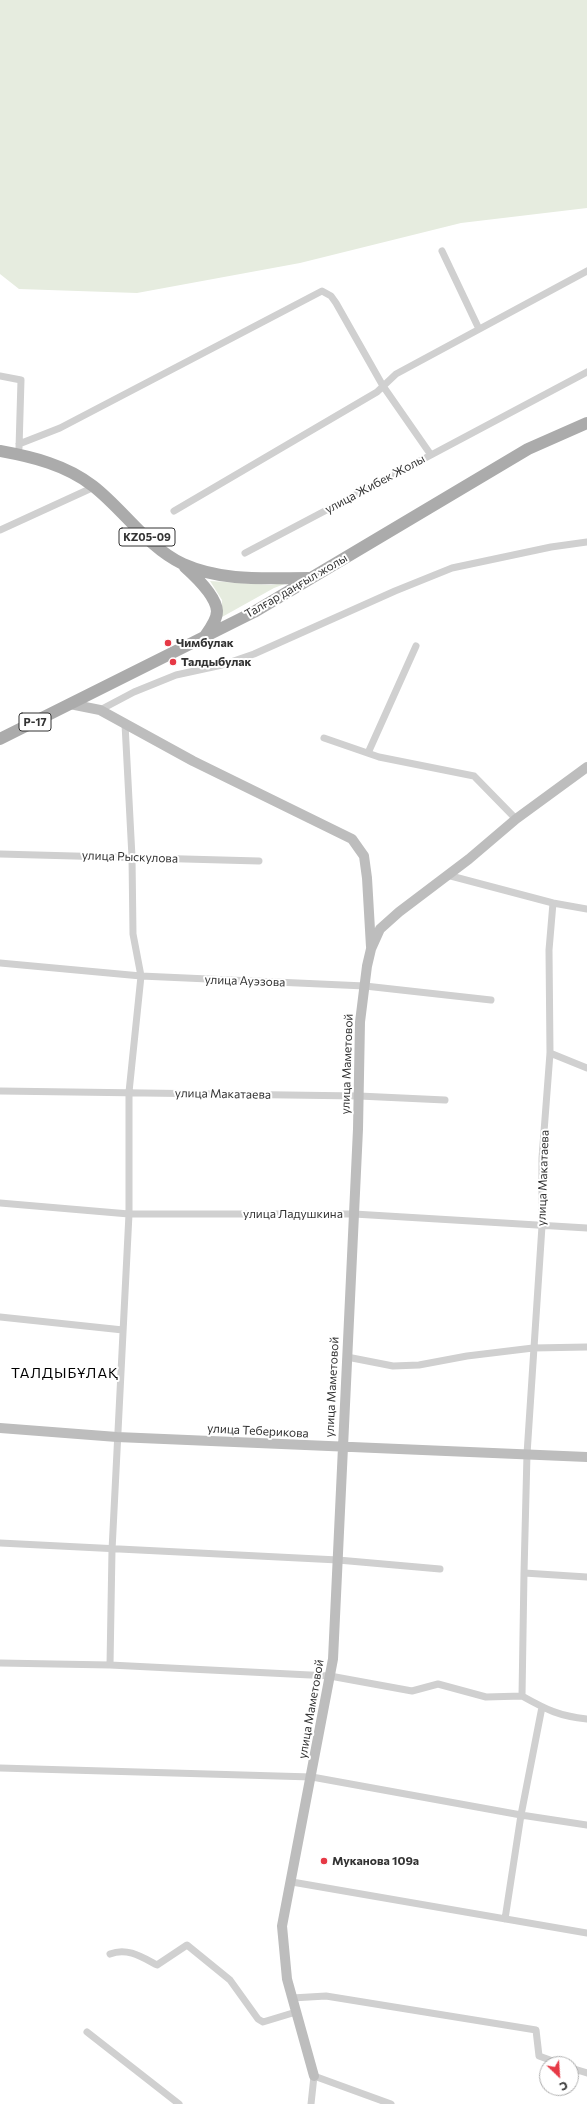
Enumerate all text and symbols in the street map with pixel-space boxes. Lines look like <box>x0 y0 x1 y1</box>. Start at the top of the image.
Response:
street label: улица Жибек Жолы <box>322 451 428 517</box>
road number: KZ05-09 <box>119 528 175 546</box>
street label: Талғар даңғыл жолы <box>242 551 350 621</box>
place label: Чимбулак <box>176 636 234 650</box>
marker: Чимбулак <box>163 638 173 648</box>
place label: Талдыбулак <box>181 655 251 669</box>
marker: Талдыбулак <box>168 657 178 667</box>
road number: P-17 <box>19 713 51 731</box>
street label: улица Рыскулова <box>82 848 178 866</box>
street label: улица Ауэзова <box>204 972 286 990</box>
street label: улица Маметовой <box>338 1013 356 1115</box>
street label: улица Макатаева <box>175 1086 271 1102</box>
street label: улица Макатаева <box>534 1130 552 1226</box>
street label: улица Ладушкина <box>243 1207 343 1221</box>
street label: улица Маметовой <box>322 1336 342 1438</box>
district label: ТАЛДЫБҰЛАҚ <box>11 1365 119 1381</box>
street label: улица Теберикова <box>207 1421 309 1441</box>
street label: улица Маметовой <box>295 1658 327 1760</box>
place label: Муканова 109а <box>332 1854 419 1868</box>
marker: Муканова 109а <box>319 1856 329 1866</box>
north arrow <box>539 2056 579 2096</box>
text: С <box>558 2079 570 2094</box>

